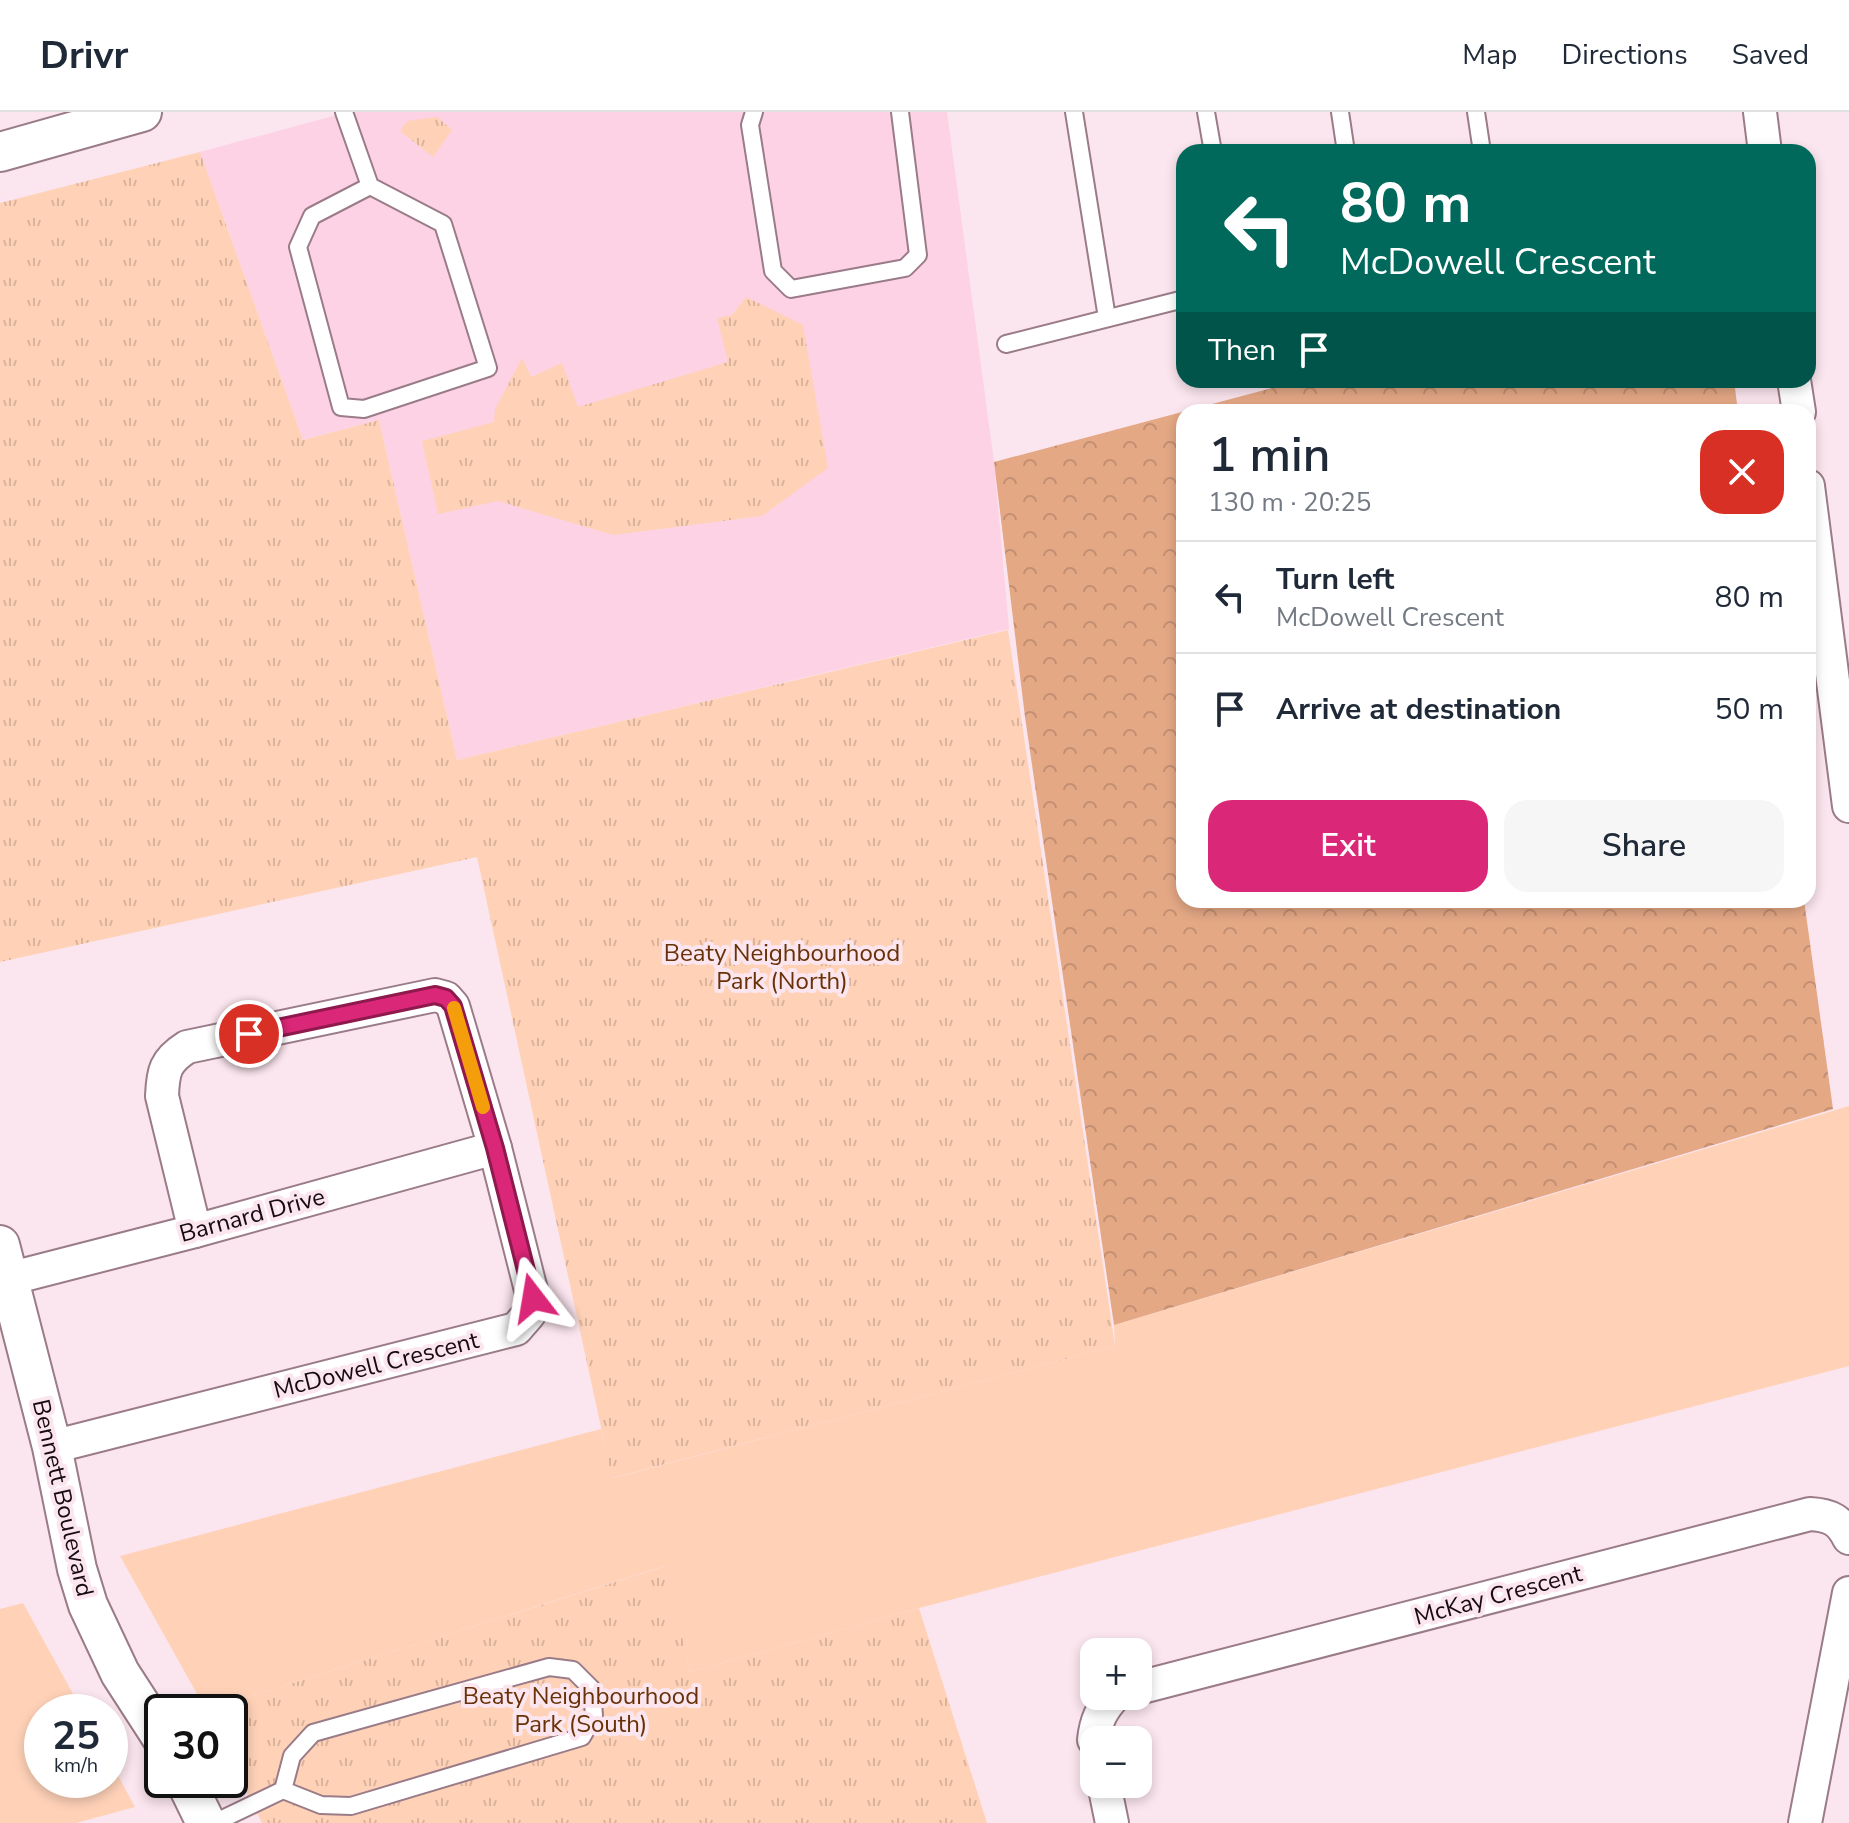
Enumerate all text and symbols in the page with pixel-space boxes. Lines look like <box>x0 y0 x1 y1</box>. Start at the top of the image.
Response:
text: Drivr <box>40 30 128 81</box>
text: Map <box>1462 36 1517 74</box>
text: Directions <box>1561 36 1688 74</box>
text: Saved <box>1732 36 1809 74</box>
text: 80 m <box>1340 165 1471 242</box>
icon: left <box>1208 176 1312 280</box>
text: McDowell Crescent <box>1340 238 1656 287</box>
icon: arrive <box>1292 328 1336 372</box>
text: Then <box>1208 330 1276 371</box>
text: 1 min <box>1208 422 1330 488</box>
button: close <box>1700 430 1784 514</box>
text: 130 m · 20:25 <box>1208 485 1371 520</box>
text: Turn left <box>1276 559 1394 600</box>
icon: left <box>1208 575 1252 619</box>
text: 80 m <box>1715 577 1784 618</box>
text: McDowell Crescent <box>1276 600 1504 635</box>
icon: arrive <box>1208 687 1252 731</box>
text: Arrive at destination <box>1276 689 1561 730</box>
text: 50 m <box>1715 689 1784 730</box>
button: Exit <box>1208 800 1488 892</box>
button: Share <box>1504 800 1784 892</box>
park label: Beaty Neighbourhood Park (North) <box>664 937 900 997</box>
pin <box>215 1000 283 1068</box>
icon: arrive <box>227 1012 271 1056</box>
street label: Barnard Drive <box>176 1180 328 1250</box>
position arrow <box>491 1256 575 1340</box>
street label: McDowell Crescent <box>270 1324 482 1406</box>
street label: Bennett Boulevard <box>25 1396 101 1600</box>
street label: McKay Crescent <box>1411 1557 1586 1633</box>
map controls <box>1080 1638 1152 1798</box>
button: + <box>1080 1638 1152 1710</box>
park label: Beaty Neighbourhood Park (South) <box>463 1680 699 1740</box>
speed limit sign: 30 <box>144 1694 248 1798</box>
text: 25 <box>52 1709 100 1763</box>
button: − <box>1080 1726 1152 1798</box>
text: km/h <box>54 1752 98 1779</box>

